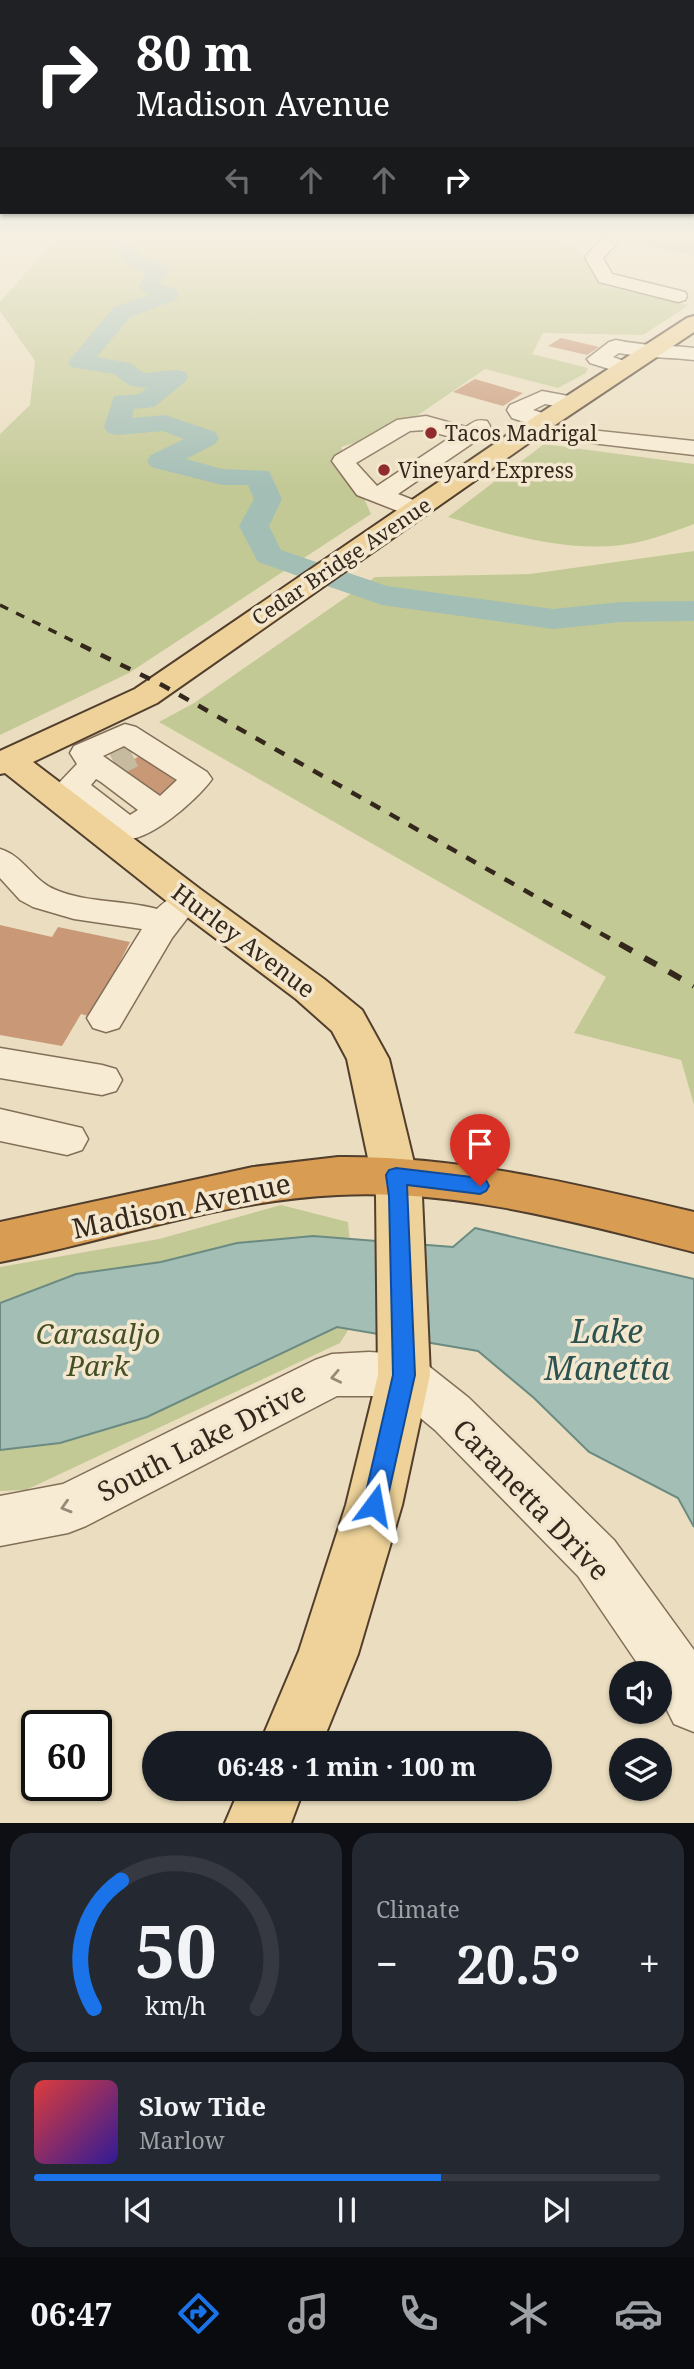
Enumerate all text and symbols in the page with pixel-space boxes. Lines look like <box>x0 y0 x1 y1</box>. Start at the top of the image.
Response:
text: 80 m <box>136 19 252 85</box>
icon: right <box>21 28 112 119</box>
text: Madison Avenue <box>136 82 390 125</box>
icon: left <box>219 161 257 199</box>
icon: ahead <box>292 161 330 199</box>
icon: ahead <box>365 161 403 199</box>
icon: right <box>438 161 476 199</box>
place label: Tacos Madrigal <box>445 419 598 447</box>
marker: Tacos Madrigal <box>423 425 439 441</box>
place label: Vineyard Express <box>398 456 574 484</box>
marker: Vineyard Express <box>376 462 392 478</box>
street label: Cedar Bridge Avenue <box>246 491 436 631</box>
street label: Hurley Avenue <box>166 875 322 1005</box>
pin <box>450 1114 510 1186</box>
icon: arrive <box>461 1125 499 1163</box>
street label: Madison Avenue <box>68 1163 294 1247</box>
water label: Lake Manetta <box>543 1309 670 1389</box>
park label: Carasaljo Park <box>36 1314 160 1384</box>
one-way arrow <box>330 1368 342 1383</box>
street label: South Lake Drive <box>90 1372 312 1510</box>
street label: Caranetta Drive <box>445 1410 619 1588</box>
position arrow <box>337 1468 411 1542</box>
one-way arrow <box>60 1499 72 1513</box>
map controls <box>609 1661 672 1801</box>
button: sound <box>609 1661 672 1724</box>
speed limit sign: 60 <box>21 1710 112 1801</box>
button: layers <box>609 1738 672 1801</box>
text: 06:48 · 1 min · 100 m <box>217 1748 477 1784</box>
text: Climate <box>376 1893 460 1925</box>
text: 50 <box>135 1901 217 2000</box>
text: 20.5° <box>456 1928 581 1999</box>
text: − <box>376 1937 398 1989</box>
text: + <box>639 1937 660 1989</box>
text: km/h <box>145 1988 207 2022</box>
text: Slow Tide <box>139 2088 266 2124</box>
text: Marlow <box>139 2124 225 2156</box>
icon: previous <box>119 2191 157 2229</box>
icon: pause <box>328 2191 366 2229</box>
icon: next <box>537 2191 575 2229</box>
icon: directions <box>174 2289 223 2338</box>
icon: music <box>284 2289 333 2338</box>
icon: phone <box>394 2289 443 2338</box>
icon: climate <box>504 2289 553 2338</box>
icon: car <box>614 2289 663 2338</box>
text: 06:47 <box>31 2292 113 2335</box>

